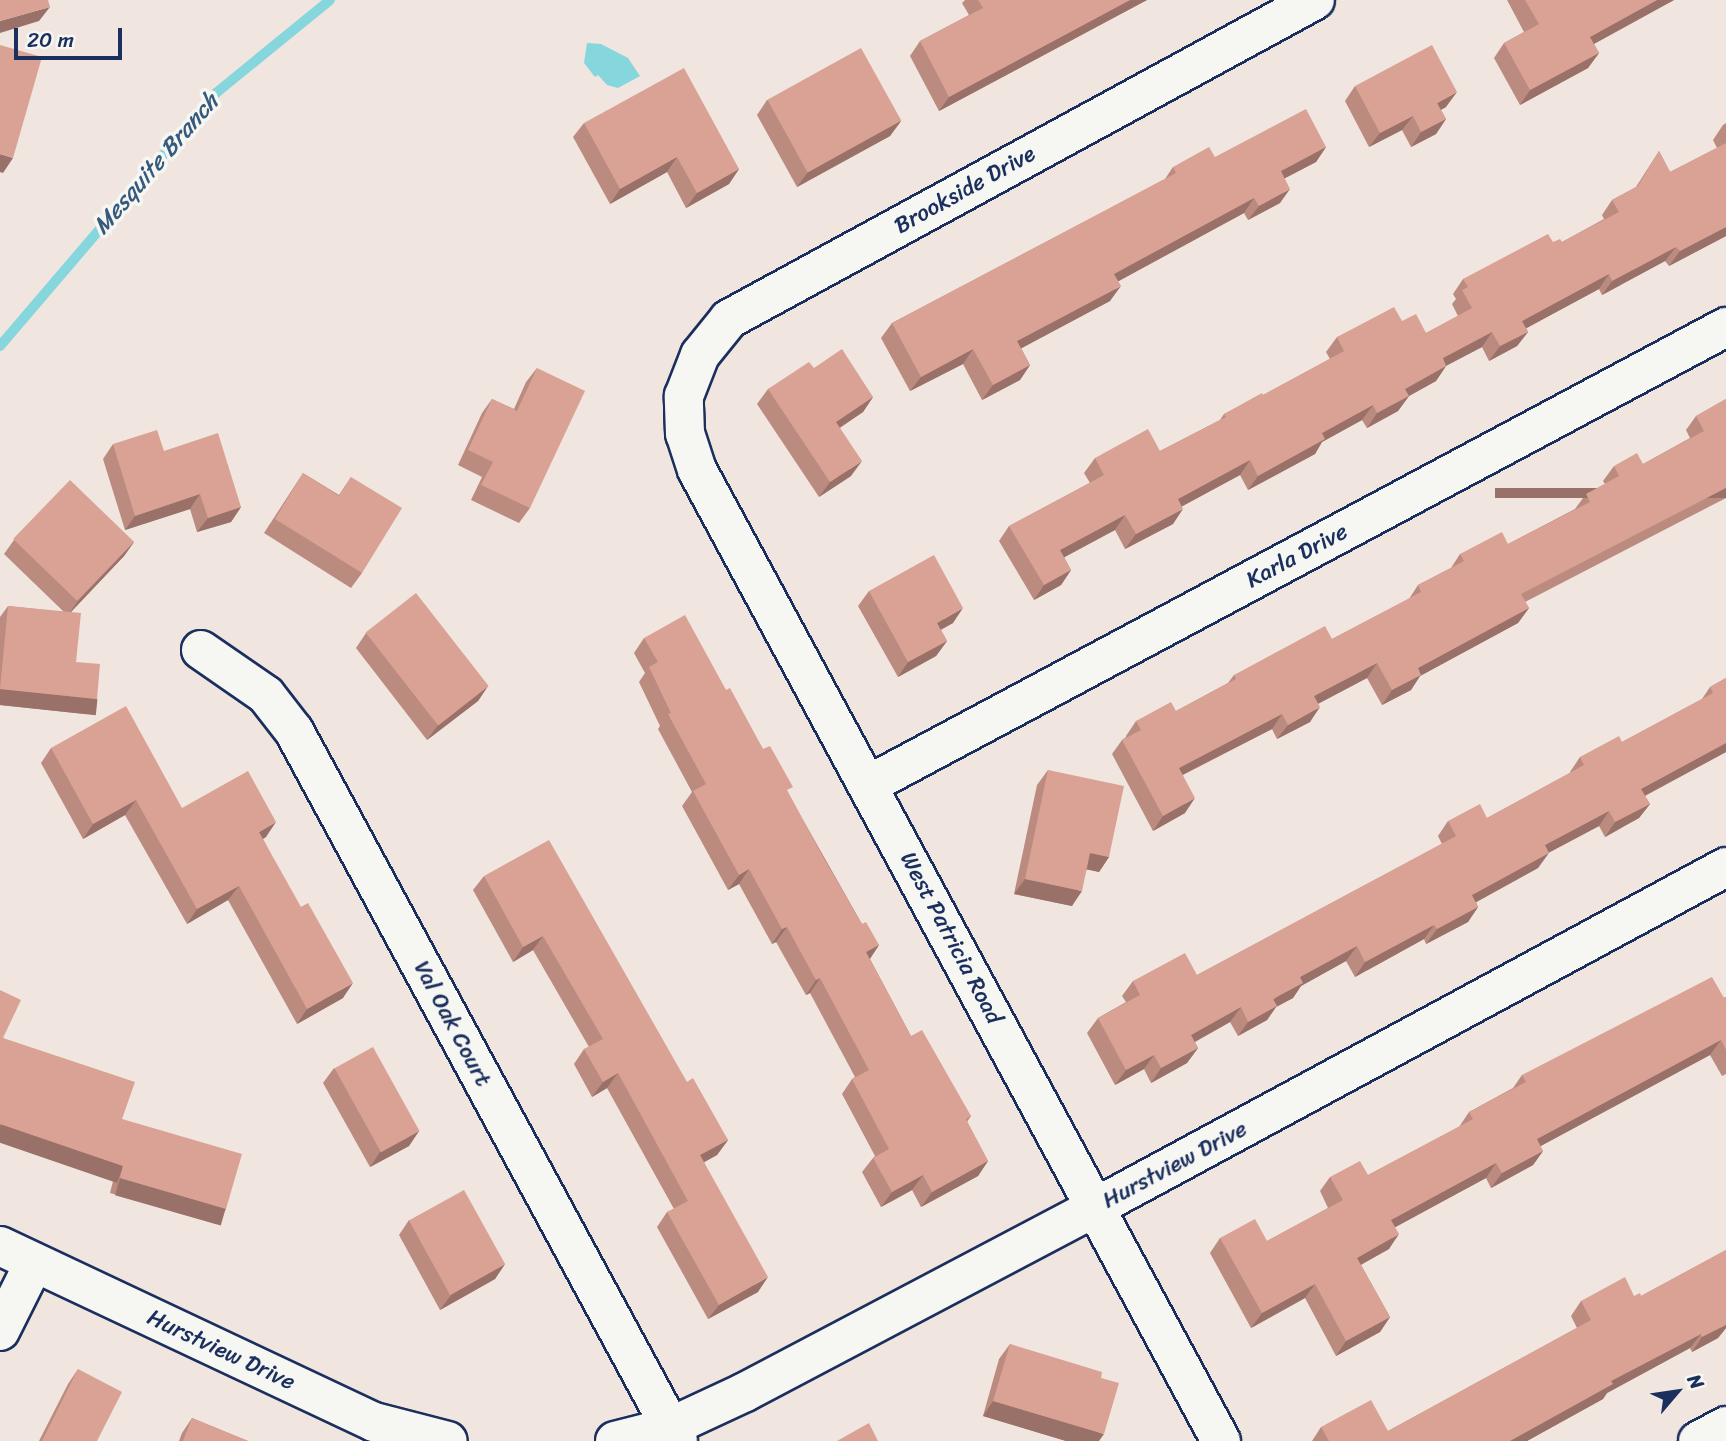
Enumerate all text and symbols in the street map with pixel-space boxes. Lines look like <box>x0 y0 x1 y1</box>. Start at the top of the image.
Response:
scale bar <box>18 14 126 58</box>
text: 20 m <box>27 21 74 59</box>
water label: Mesquite Branch <box>87 88 225 240</box>
street label: Brookside Drive <box>890 140 1040 240</box>
street label: Karla Drive <box>1241 518 1353 594</box>
street label: West Patricia Road <box>894 847 1008 1029</box>
street label: Val Oak Court <box>407 956 497 1092</box>
street label: Hurstview Drive <box>1098 1115 1252 1215</box>
street label: Hurstview Drive <box>143 1304 299 1396</box>
north arrow <box>1642 1357 1712 1427</box>
text: N <box>1678 1368 1713 1395</box>

